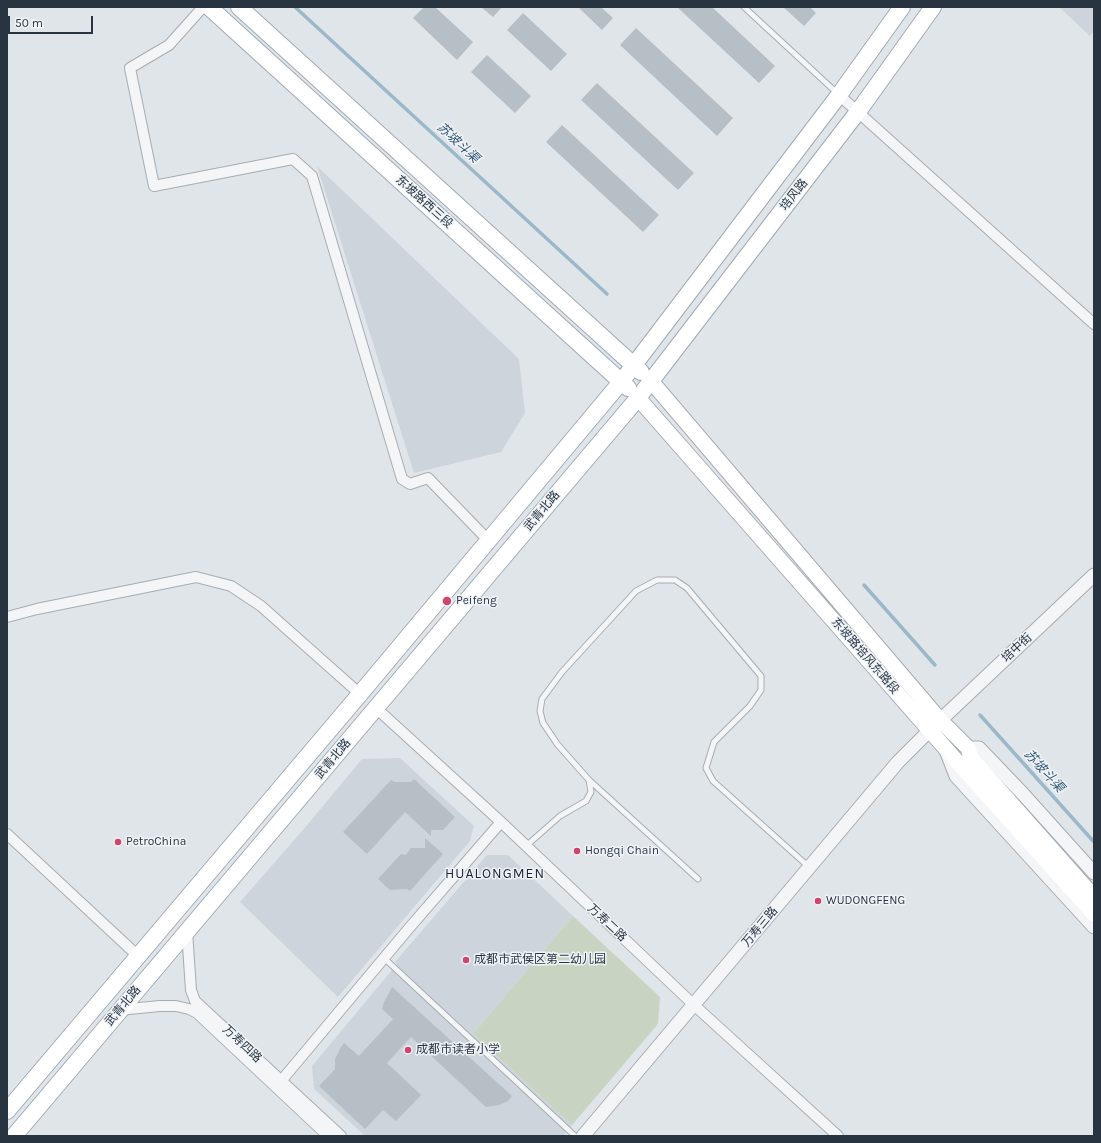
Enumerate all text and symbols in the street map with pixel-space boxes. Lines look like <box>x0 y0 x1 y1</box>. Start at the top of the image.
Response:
scale bar <box>10 8 95 34</box>
text: 50 m <box>15 16 43 30</box>
water label: 苏坡斗渠 <box>434 120 482 166</box>
street label: 东坡路西三段 <box>392 173 456 231</box>
street label: 培风路 <box>777 176 811 214</box>
street label: 武青北路 <box>521 488 563 534</box>
place label: Peifeng <box>456 594 497 608</box>
marker: Peifeng <box>441 595 453 607</box>
street label: 东坡路培风东路段 <box>828 615 902 697</box>
street label: 培中街 <box>999 630 1035 666</box>
street label: 武青北路 <box>312 736 354 782</box>
water label: 苏坡斗渠 <box>1021 746 1067 796</box>
place label: PetroChina <box>126 835 186 849</box>
marker: PetroChina <box>113 837 123 847</box>
place label: Hongqi Chain <box>585 844 659 858</box>
marker: Hongqi Chain <box>572 846 582 856</box>
district label: HUALONGMEN <box>445 866 545 882</box>
place label: WUDONGFENG <box>826 894 905 908</box>
marker: WUDONGFENG <box>813 896 823 906</box>
street label: 万寿二路 <box>585 901 629 945</box>
street label: 万寿三路 <box>739 904 781 950</box>
place label: 成都市武侯区第二幼儿园 <box>474 953 606 967</box>
marker: 成都市武侯区第二幼儿园 <box>461 955 471 965</box>
street label: 武青北路 <box>102 983 144 1029</box>
street label: 万寿四路 <box>220 1022 264 1066</box>
place label: 成都市读者小学 <box>416 1043 500 1057</box>
marker: 成都市读者小学 <box>403 1045 413 1055</box>

